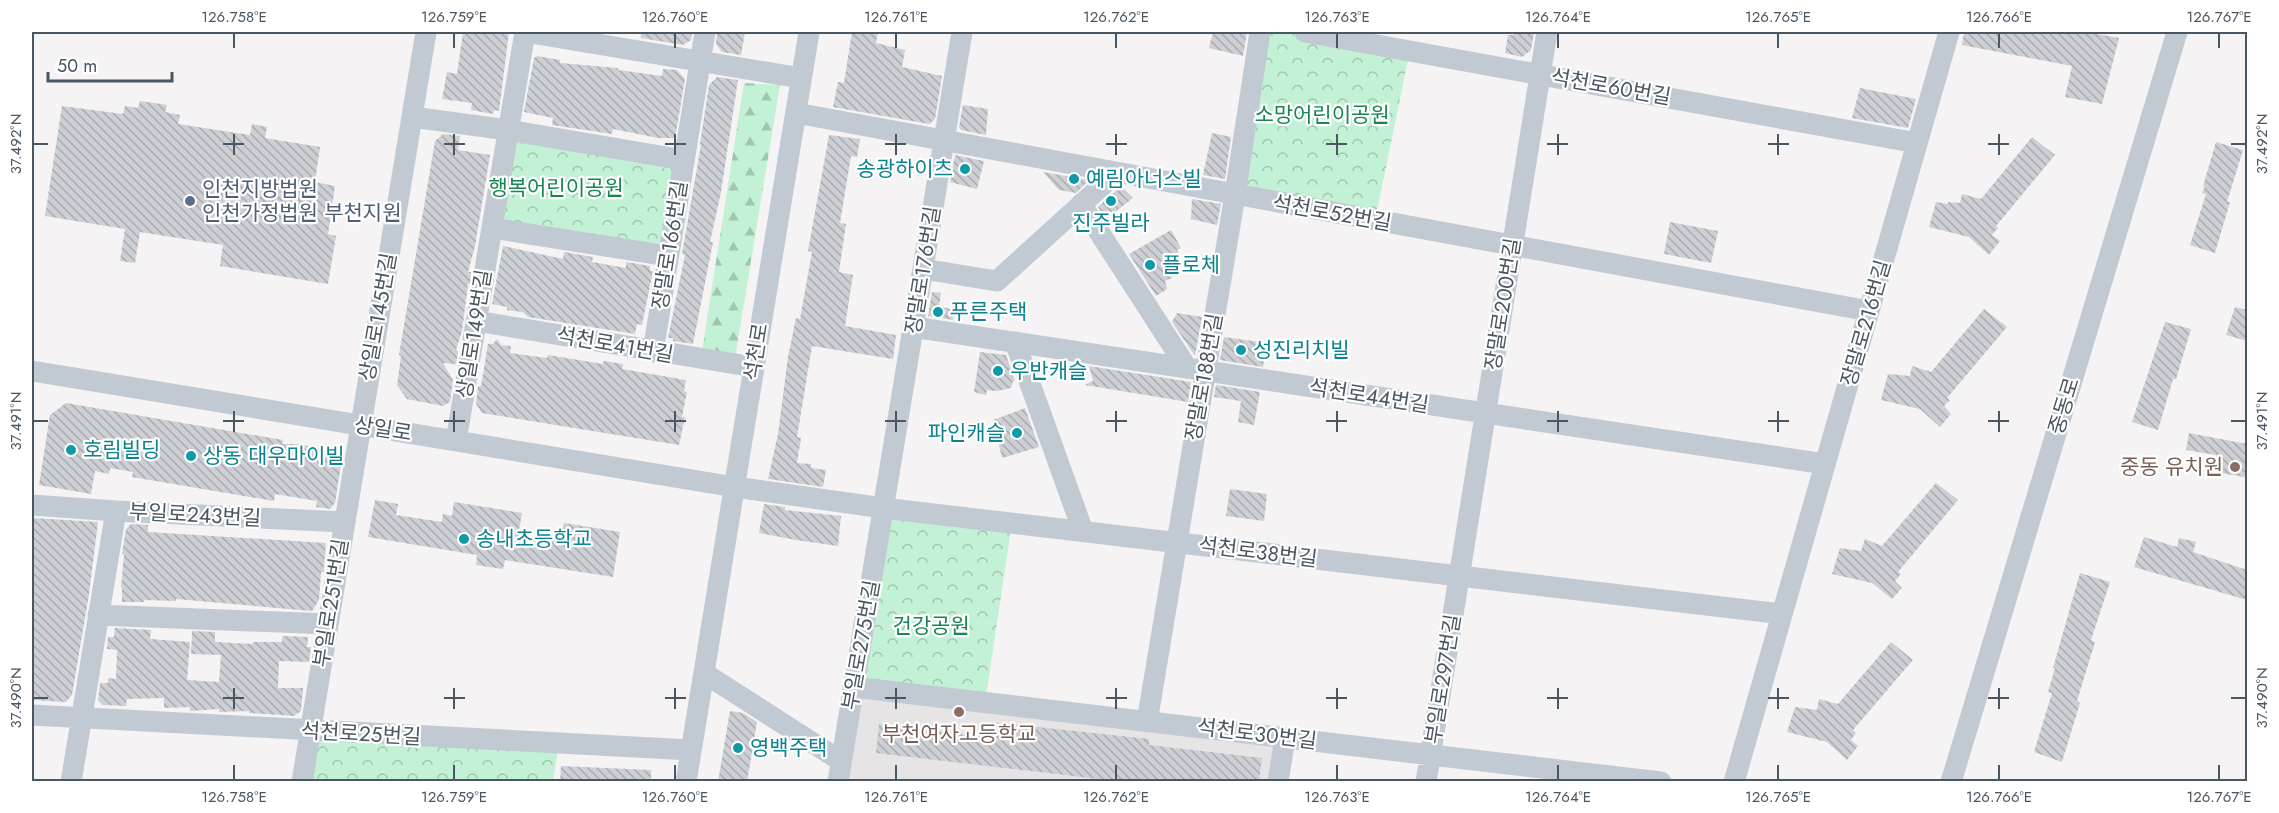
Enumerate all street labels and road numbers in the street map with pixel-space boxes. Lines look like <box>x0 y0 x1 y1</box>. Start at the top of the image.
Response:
street label: 석천로60번길 <box>1549 62 1673 112</box>
street label: 장말로166번길 <box>645 178 695 312</box>
street label: 석천로52번길 <box>1270 188 1394 238</box>
street label: 장말로176번길 <box>898 204 948 336</box>
street label: 장말로200번길 <box>1478 236 1528 372</box>
street label: 상일로145번길 <box>352 250 404 384</box>
street label: 장말로216번길 <box>1834 256 1898 390</box>
street label: 상일로149번길 <box>449 267 499 401</box>
street label: 장말로188번길 <box>1178 311 1230 443</box>
street label: 석천로41번길 <box>554 320 676 370</box>
street label: 석천로 <box>737 321 775 383</box>
street label: 석천로44번길 <box>1307 372 1431 420</box>
street label: 중동로 <box>2041 374 2087 438</box>
street label: 상일로 <box>352 410 414 448</box>
street label: 부일로243번길 <box>128 497 262 533</box>
street label: 석천로38번길 <box>1197 530 1319 574</box>
street label: 부일로251번길 <box>306 537 356 669</box>
street label: 부일로275번길 <box>835 578 887 712</box>
street label: 부일로297번길 <box>1418 612 1468 746</box>
street label: 석천로30번길 <box>1195 712 1319 756</box>
street label: 석천로25번길 <box>300 716 422 752</box>

